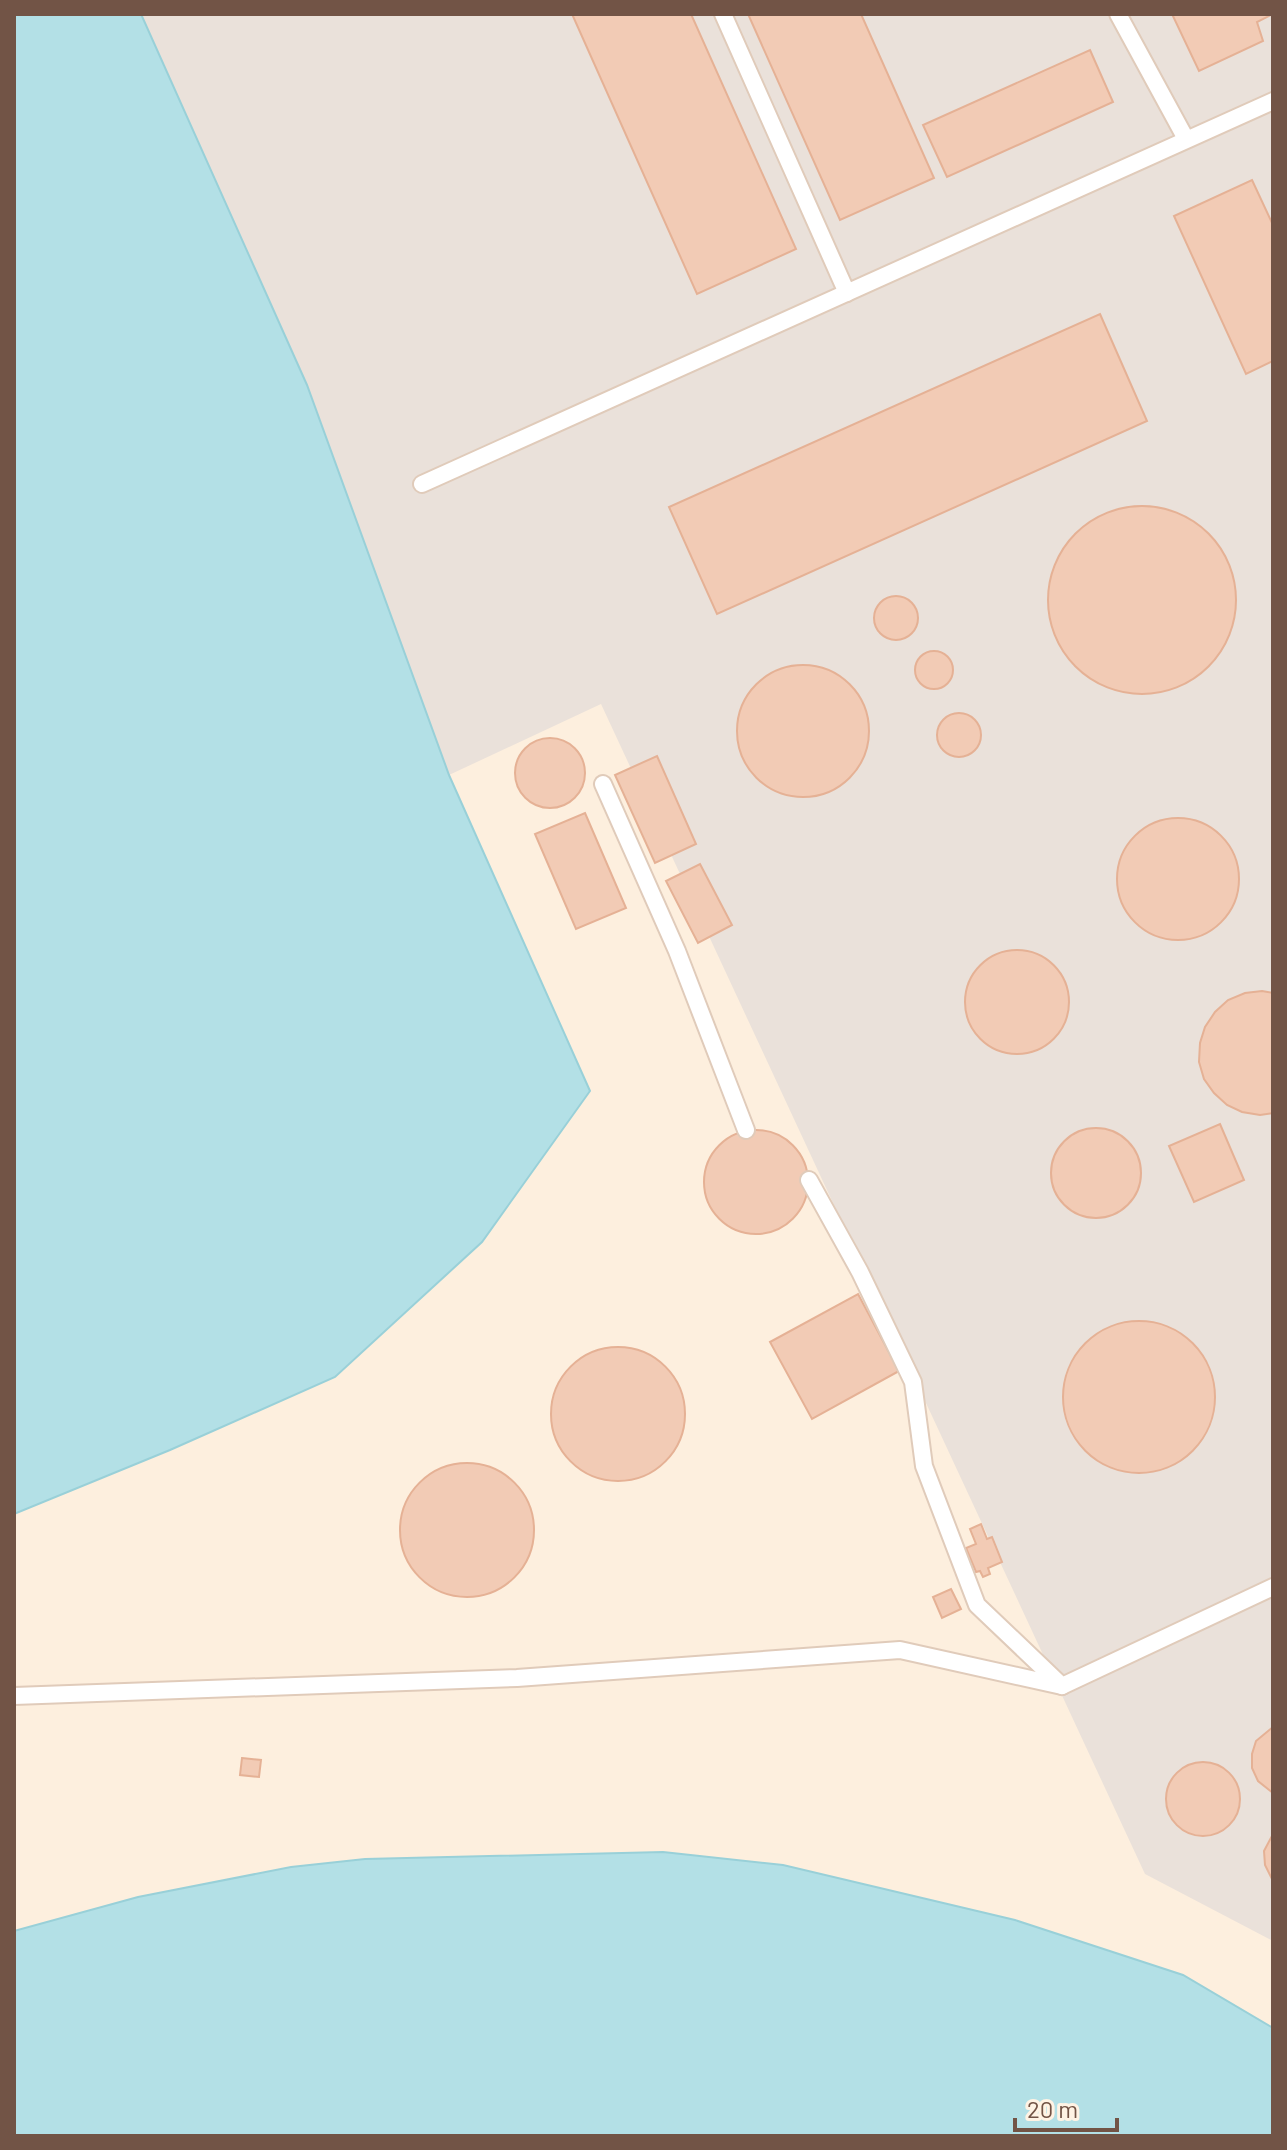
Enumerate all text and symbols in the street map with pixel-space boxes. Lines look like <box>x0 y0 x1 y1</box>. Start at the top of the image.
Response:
scale bar <box>1015 2082 1117 2132</box>
text: 20 m <box>1027 2094 1078 2123</box>

